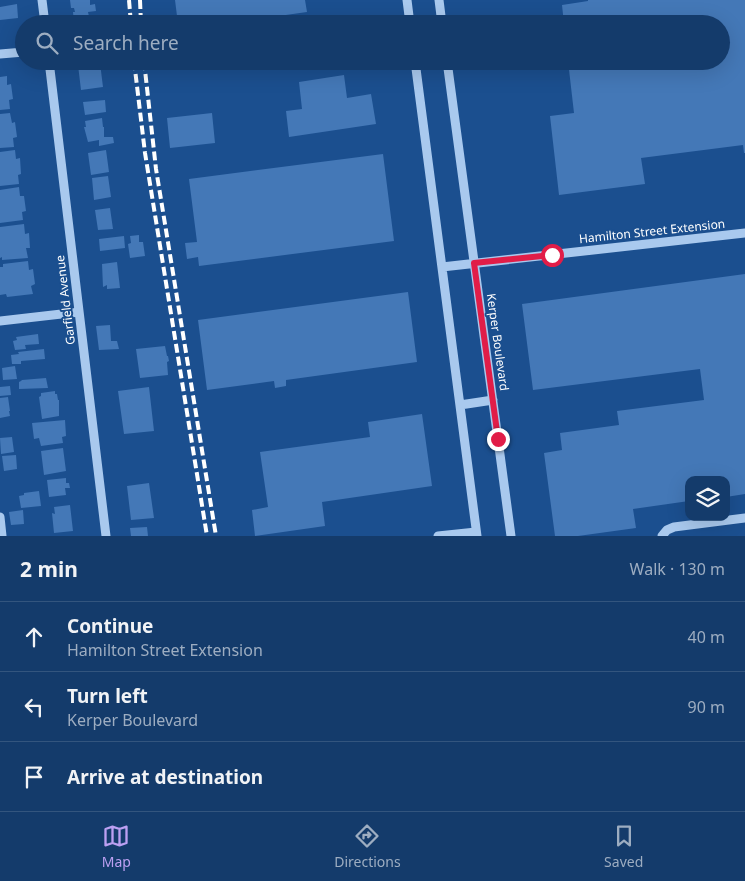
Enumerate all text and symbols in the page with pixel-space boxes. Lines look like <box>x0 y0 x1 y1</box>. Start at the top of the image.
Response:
search box <box>15 15 730 70</box>
icon: search <box>33 29 61 57</box>
text: Search here <box>73 30 179 56</box>
street label: Hamilton Street Extension <box>578 215 726 247</box>
route start <box>541 244 564 267</box>
street label: Garfield Avenue <box>51 254 79 346</box>
street label: Kerper Boulevard <box>483 292 513 392</box>
route end <box>487 428 510 451</box>
map controls <box>685 476 730 521</box>
button: layers <box>685 476 730 521</box>
text: 2 min <box>20 555 78 583</box>
text: Walk · 130 m <box>630 558 725 580</box>
text: Continue <box>67 613 153 639</box>
icon: ahead <box>20 623 48 651</box>
text: 40 m <box>688 626 725 648</box>
text: Hamilton Street Extension <box>67 639 263 661</box>
text: Turn left <box>67 683 148 709</box>
icon: left <box>20 693 48 721</box>
text: 90 m <box>688 696 725 718</box>
text: Kerper Boulevard <box>67 709 198 731</box>
icon: arrive <box>20 763 48 791</box>
text: Arrive at destination <box>67 764 263 790</box>
tab: Map <box>102 822 131 871</box>
tab: Directions <box>334 822 401 871</box>
tab: Saved <box>604 822 643 871</box>

